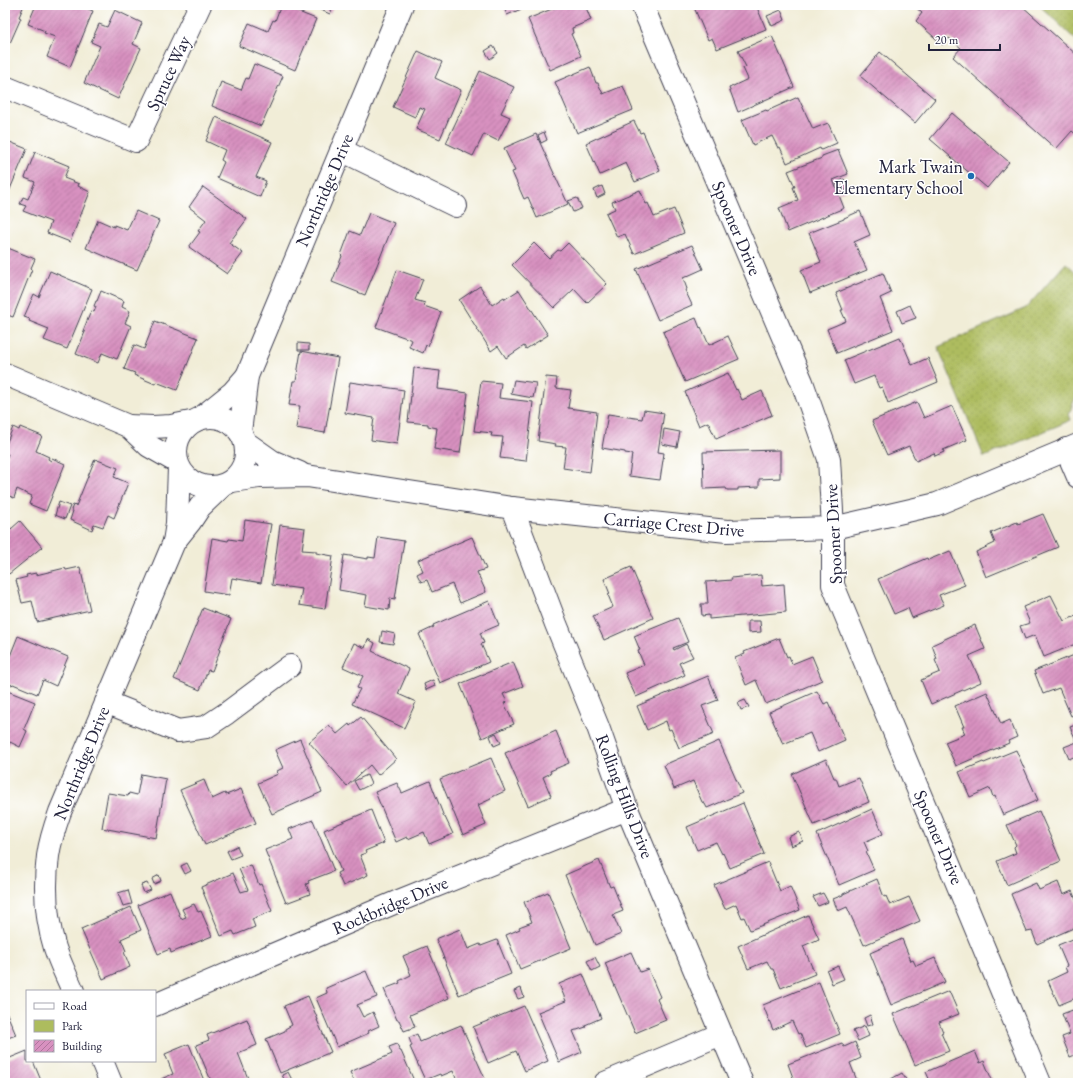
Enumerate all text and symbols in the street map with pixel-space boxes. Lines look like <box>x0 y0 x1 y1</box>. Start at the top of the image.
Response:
scale bar <box>929 26 1000 52</box>
street label: Spruce Way <box>141 32 195 114</box>
text: 20 m <box>935 32 959 48</box>
street label: Northridge Drive <box>290 130 358 250</box>
place label: Mark Twain Elementary School <box>834 155 963 199</box>
marker: Mark Twain Elementary School <box>966 171 976 181</box>
street label: Spooner Drive <box>707 177 767 279</box>
street label: Spooner Drive <box>819 483 847 585</box>
street label: Carriage Crest Drive <box>603 506 745 542</box>
street label: Northridge Drive <box>48 703 114 823</box>
street label: Rolling Hills Drive <box>591 731 659 861</box>
street label: Spooner Drive <box>909 786 969 888</box>
street label: Rockbridge Drive <box>329 870 451 940</box>
legend <box>26 990 156 1062</box>
text: Road <box>62 998 88 1014</box>
text: Park <box>62 1018 83 1034</box>
text: Building <box>62 1038 103 1054</box>

